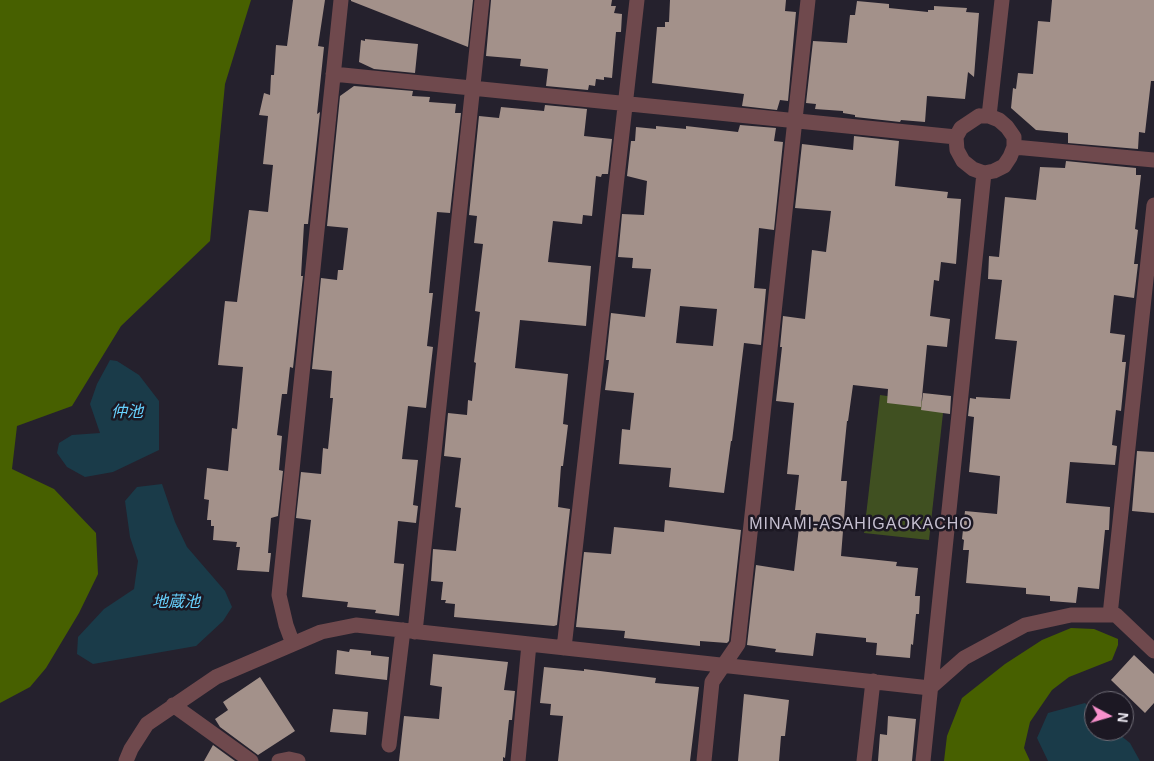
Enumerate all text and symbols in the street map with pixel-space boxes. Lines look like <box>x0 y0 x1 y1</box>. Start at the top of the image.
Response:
water label: 仲池 <box>111 403 143 423</box>
district label: MINAMI-ASAHIGAOKACHO <box>747 515 975 535</box>
water label: 地蔵池 <box>152 593 200 613</box>
north arrow <box>1084 691 1134 741</box>
text: N <box>1114 712 1131 723</box>

